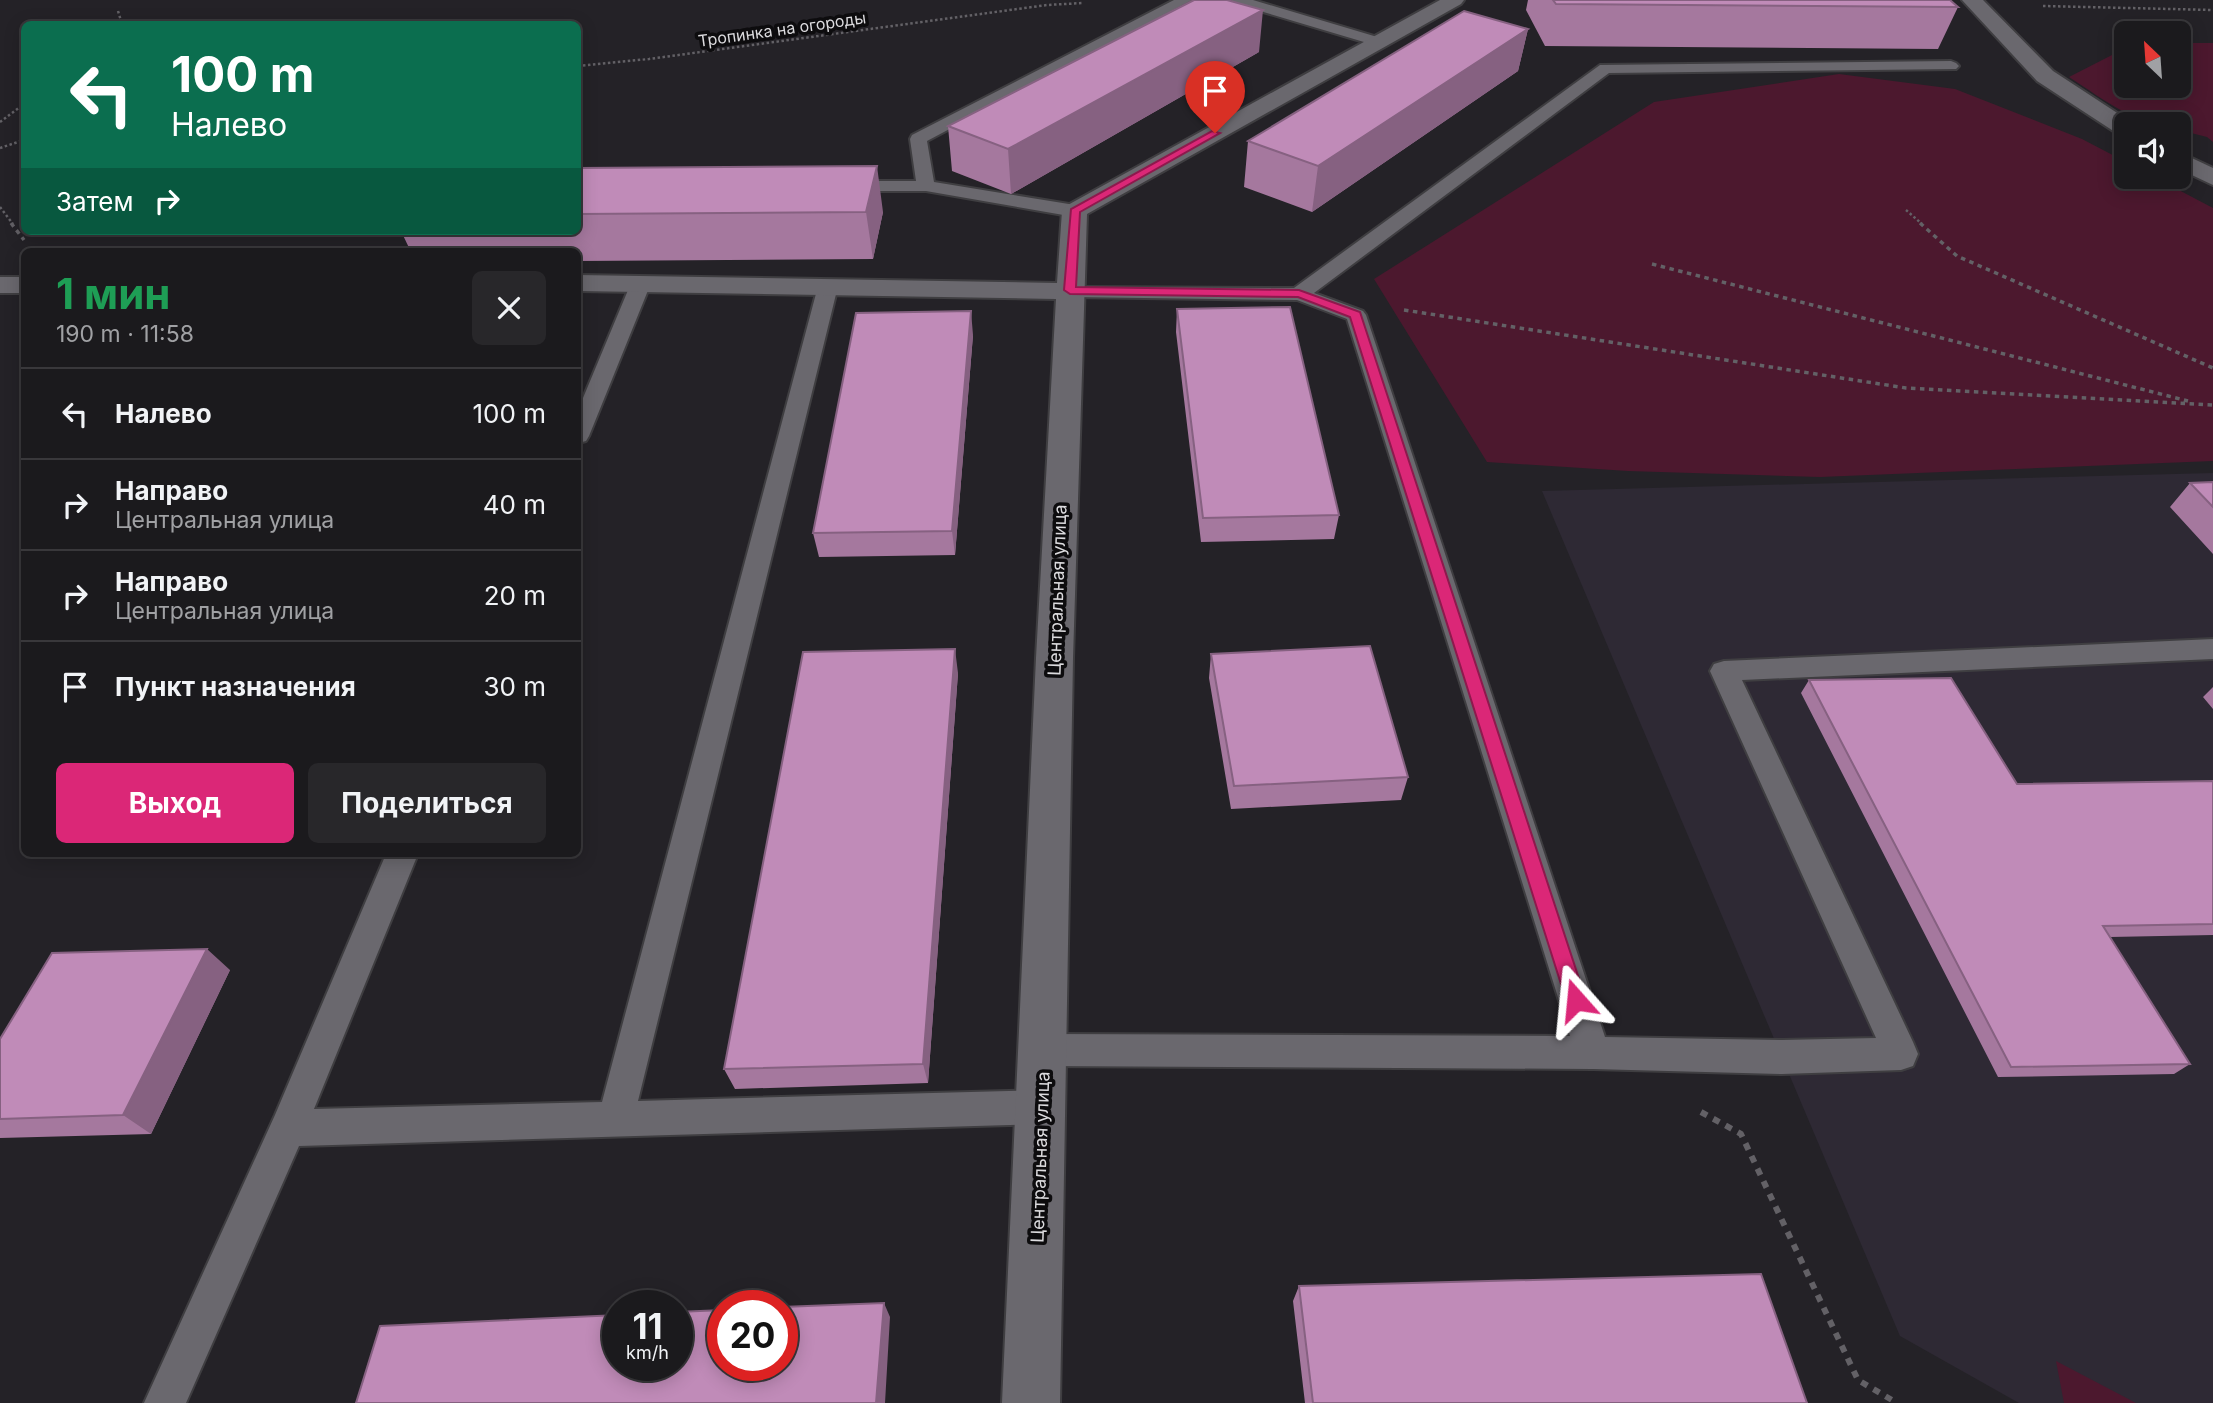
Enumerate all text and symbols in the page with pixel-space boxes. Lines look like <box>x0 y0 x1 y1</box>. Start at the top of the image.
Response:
street label: Тропинка на огороды <box>697 7 867 51</box>
north arrow <box>2114 21 2191 98</box>
map controls <box>2114 21 2191 189</box>
text: 100 m <box>171 45 315 104</box>
icon: left <box>56 49 147 140</box>
pin <box>1185 61 1245 133</box>
icon: arrive <box>1196 72 1234 110</box>
text: Налево <box>171 105 287 144</box>
button: sound <box>2114 112 2191 189</box>
icon: right <box>148 182 186 220</box>
text: Затем <box>56 186 134 217</box>
text: 1 мин <box>56 268 170 319</box>
button: close <box>472 271 546 345</box>
text: 190 m · 11:58 <box>56 320 194 348</box>
icon: left <box>56 395 94 433</box>
text: Налево <box>115 398 212 429</box>
text: 100 m <box>473 398 546 429</box>
text: Направо <box>115 475 228 506</box>
icon: right <box>56 486 94 524</box>
text: 40 m <box>483 489 546 520</box>
street label: Центральная улица <box>1044 504 1070 676</box>
text: Центральная улица <box>115 506 334 534</box>
text: Направо <box>115 566 228 597</box>
icon: right <box>56 577 94 615</box>
text: 20 m <box>484 580 546 611</box>
text: Центральная улица <box>115 597 334 625</box>
icon: arrive <box>56 668 94 706</box>
text: Пункт назначения <box>115 671 356 702</box>
text: 30 m <box>483 671 546 702</box>
button: Выход <box>56 763 294 843</box>
button: Поделиться <box>308 763 546 843</box>
position arrow <box>1539 963 1613 1037</box>
street label: Центральная улица <box>1027 1071 1053 1243</box>
speed limit sign: 20 <box>707 1290 798 1381</box>
text: 11 <box>632 1305 663 1347</box>
text: km/h <box>626 1342 669 1363</box>

